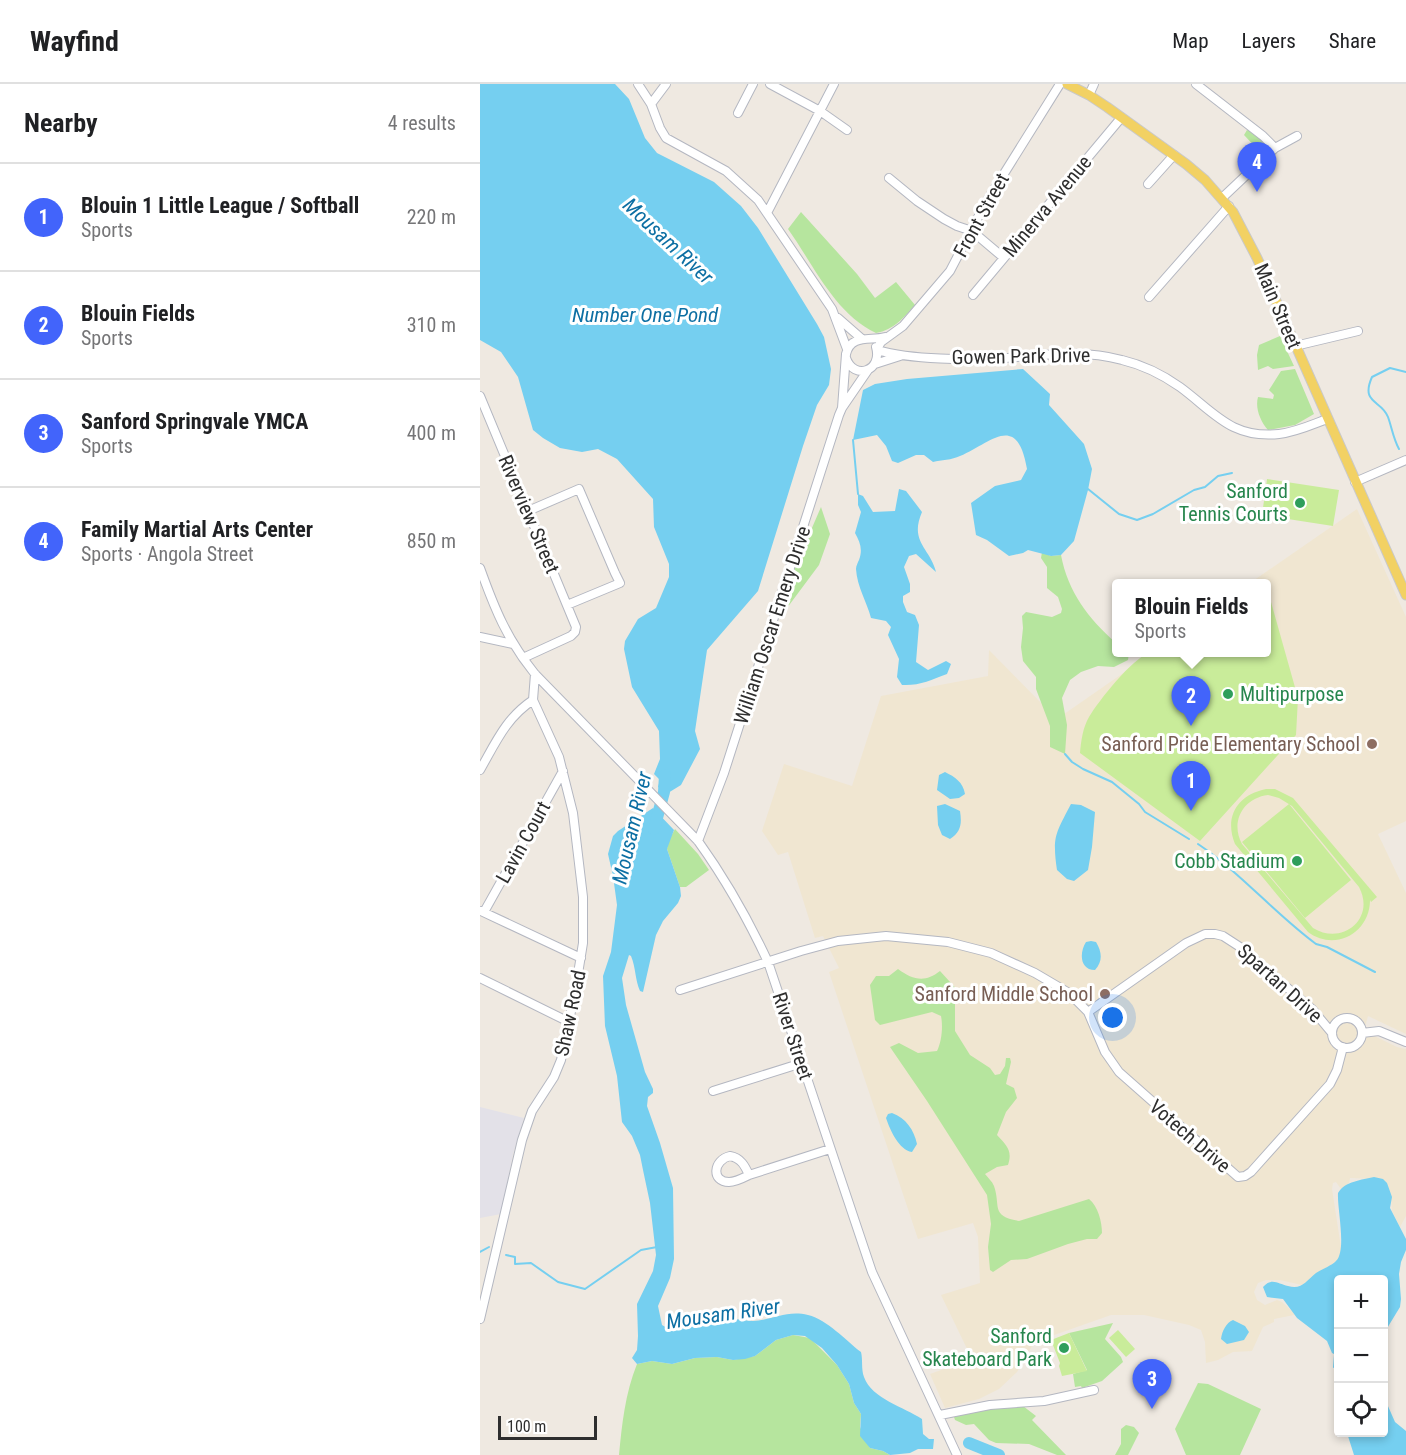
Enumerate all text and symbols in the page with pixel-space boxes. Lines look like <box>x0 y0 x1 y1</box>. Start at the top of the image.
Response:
text: Wayfind <box>30 25 119 58</box>
text: Map <box>1172 29 1209 53</box>
text: Layers <box>1242 29 1296 53</box>
text: Share <box>1329 29 1376 53</box>
text: Nearby <box>24 108 98 138</box>
text: 4 results <box>388 111 456 135</box>
pin: 4 <box>1238 142 1276 192</box>
street label: Minerva Avenue <box>998 150 1096 262</box>
street label: Front Street <box>948 169 1014 261</box>
text: Blouin 1 Little League / Softball <box>81 193 359 218</box>
water label: Mousam River <box>618 193 719 289</box>
text: 1 <box>38 205 49 229</box>
text: 220 m <box>407 205 456 229</box>
text: Sports <box>81 218 133 242</box>
street label: Main Street <box>1249 260 1307 352</box>
text: Blouin Fields <box>81 301 195 326</box>
water label: Number One Pond <box>572 303 719 327</box>
text: 2 <box>38 313 49 337</box>
text: 310 m <box>407 313 456 337</box>
text: Sports <box>81 326 133 350</box>
street label: Gowen Park Drive <box>951 343 1091 369</box>
text: Sanford Springvale YMCA <box>81 409 308 434</box>
text: 3 <box>38 421 49 445</box>
text: 400 m <box>407 421 456 445</box>
text: Sports <box>81 434 133 458</box>
street label: Riverview Street <box>493 451 565 577</box>
place label: Sanford Tennis Courts <box>1179 479 1288 526</box>
marker: Sanford Tennis Courts <box>1293 496 1307 510</box>
text: Family Martial Arts Center <box>81 517 313 542</box>
street label: William Oscar Emery Drive <box>729 523 815 727</box>
text: 4 <box>38 529 49 553</box>
text: 850 m <box>407 529 456 553</box>
text: Sports · Angola Street <box>81 542 254 566</box>
popup <box>1112 579 1271 657</box>
text: Blouin Fields <box>1134 594 1249 619</box>
text: Sports <box>1134 619 1186 643</box>
pin: 2 <box>1172 676 1210 726</box>
place label: Multipurpose <box>1240 682 1344 706</box>
marker: Multipurpose <box>1221 687 1235 701</box>
place label: Sanford Pride Elementary School <box>1101 732 1360 756</box>
marker: Sanford Pride Elementary School <box>1365 737 1379 751</box>
pin: 1 <box>1172 762 1210 811</box>
water label: Mousam River <box>607 769 657 886</box>
street label: Lavin Court <box>491 797 555 887</box>
place label: Cobb Stadium <box>1174 849 1285 873</box>
marker: Cobb Stadium <box>1290 854 1304 868</box>
street label: Spartan Drive <box>1233 939 1327 1027</box>
street label: Shaw Road <box>549 968 591 1058</box>
place label: Sanford Middle School <box>915 982 1093 1006</box>
marker: Sanford Middle School <box>1098 987 1112 1001</box>
street label: River Street <box>768 989 818 1083</box>
your location <box>1098 1003 1127 1032</box>
street label: Votech Drive <box>1145 1094 1235 1178</box>
map controls <box>1334 1275 1388 1437</box>
button: + <box>1334 1275 1388 1329</box>
water label: Mousam River <box>665 1294 782 1334</box>
place label: Sanford Skateboard Park <box>922 1324 1052 1371</box>
button: − <box>1334 1329 1388 1383</box>
marker: Sanford Skateboard Park <box>1057 1341 1071 1355</box>
pin: 3 <box>1132 1360 1172 1409</box>
button: locate <box>1334 1383 1388 1437</box>
scale bar <box>498 1413 597 1440</box>
text: 100 m <box>507 1417 546 1436</box>

